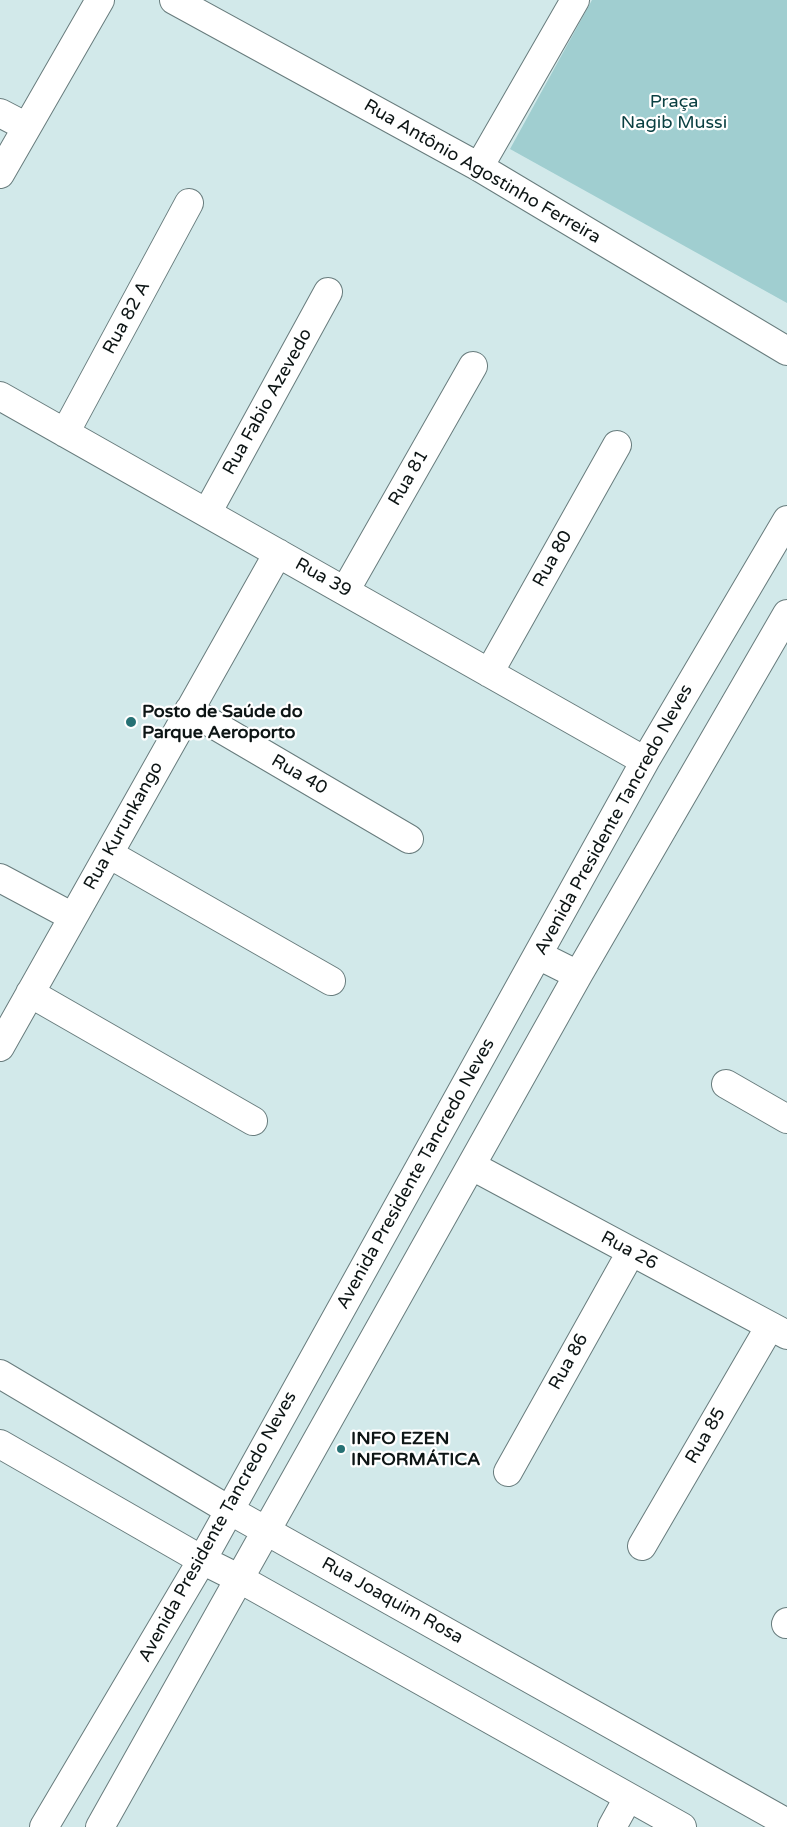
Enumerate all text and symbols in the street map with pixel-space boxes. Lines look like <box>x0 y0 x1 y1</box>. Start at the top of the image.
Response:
park label: Praça Nagib Mussi <box>621 91 727 134</box>
street label: Rua Antônio Agostinho Ferreira <box>360 95 604 249</box>
street label: Rua 82 A <box>99 278 155 358</box>
street label: Rua Fabio Azevedo <box>219 325 317 479</box>
street label: Rua 81 <box>384 446 434 510</box>
street label: Rua 80 <box>529 527 577 591</box>
street label: Rua 39 <box>291 554 355 602</box>
street label: Avenida Presidente Tancredo Neves <box>530 681 698 959</box>
place label: Posto de Saúde do Parque Aeroporto <box>142 701 303 744</box>
marker: Posto de Saúde do Parque Aeroporto <box>124 715 138 729</box>
street label: Rua 40 <box>267 750 331 800</box>
street label: Rua Kurunkango <box>80 758 168 894</box>
street label: Avenida Presidente Tancredo Neves <box>332 1035 500 1313</box>
street label: Rua 26 <box>597 1227 661 1275</box>
street label: Rua 86 <box>545 1330 593 1394</box>
street label: Avenida Presidente Tancredo Neves <box>134 1388 302 1666</box>
street label: Rua 85 <box>681 1404 731 1468</box>
place label: INFO EZEN INFORMÁTICA <box>351 1428 480 1470</box>
marker: INFO EZEN INFORMÁTICA <box>335 1443 347 1455</box>
street label: Rua Joaquim Rosa <box>317 1553 467 1649</box>

